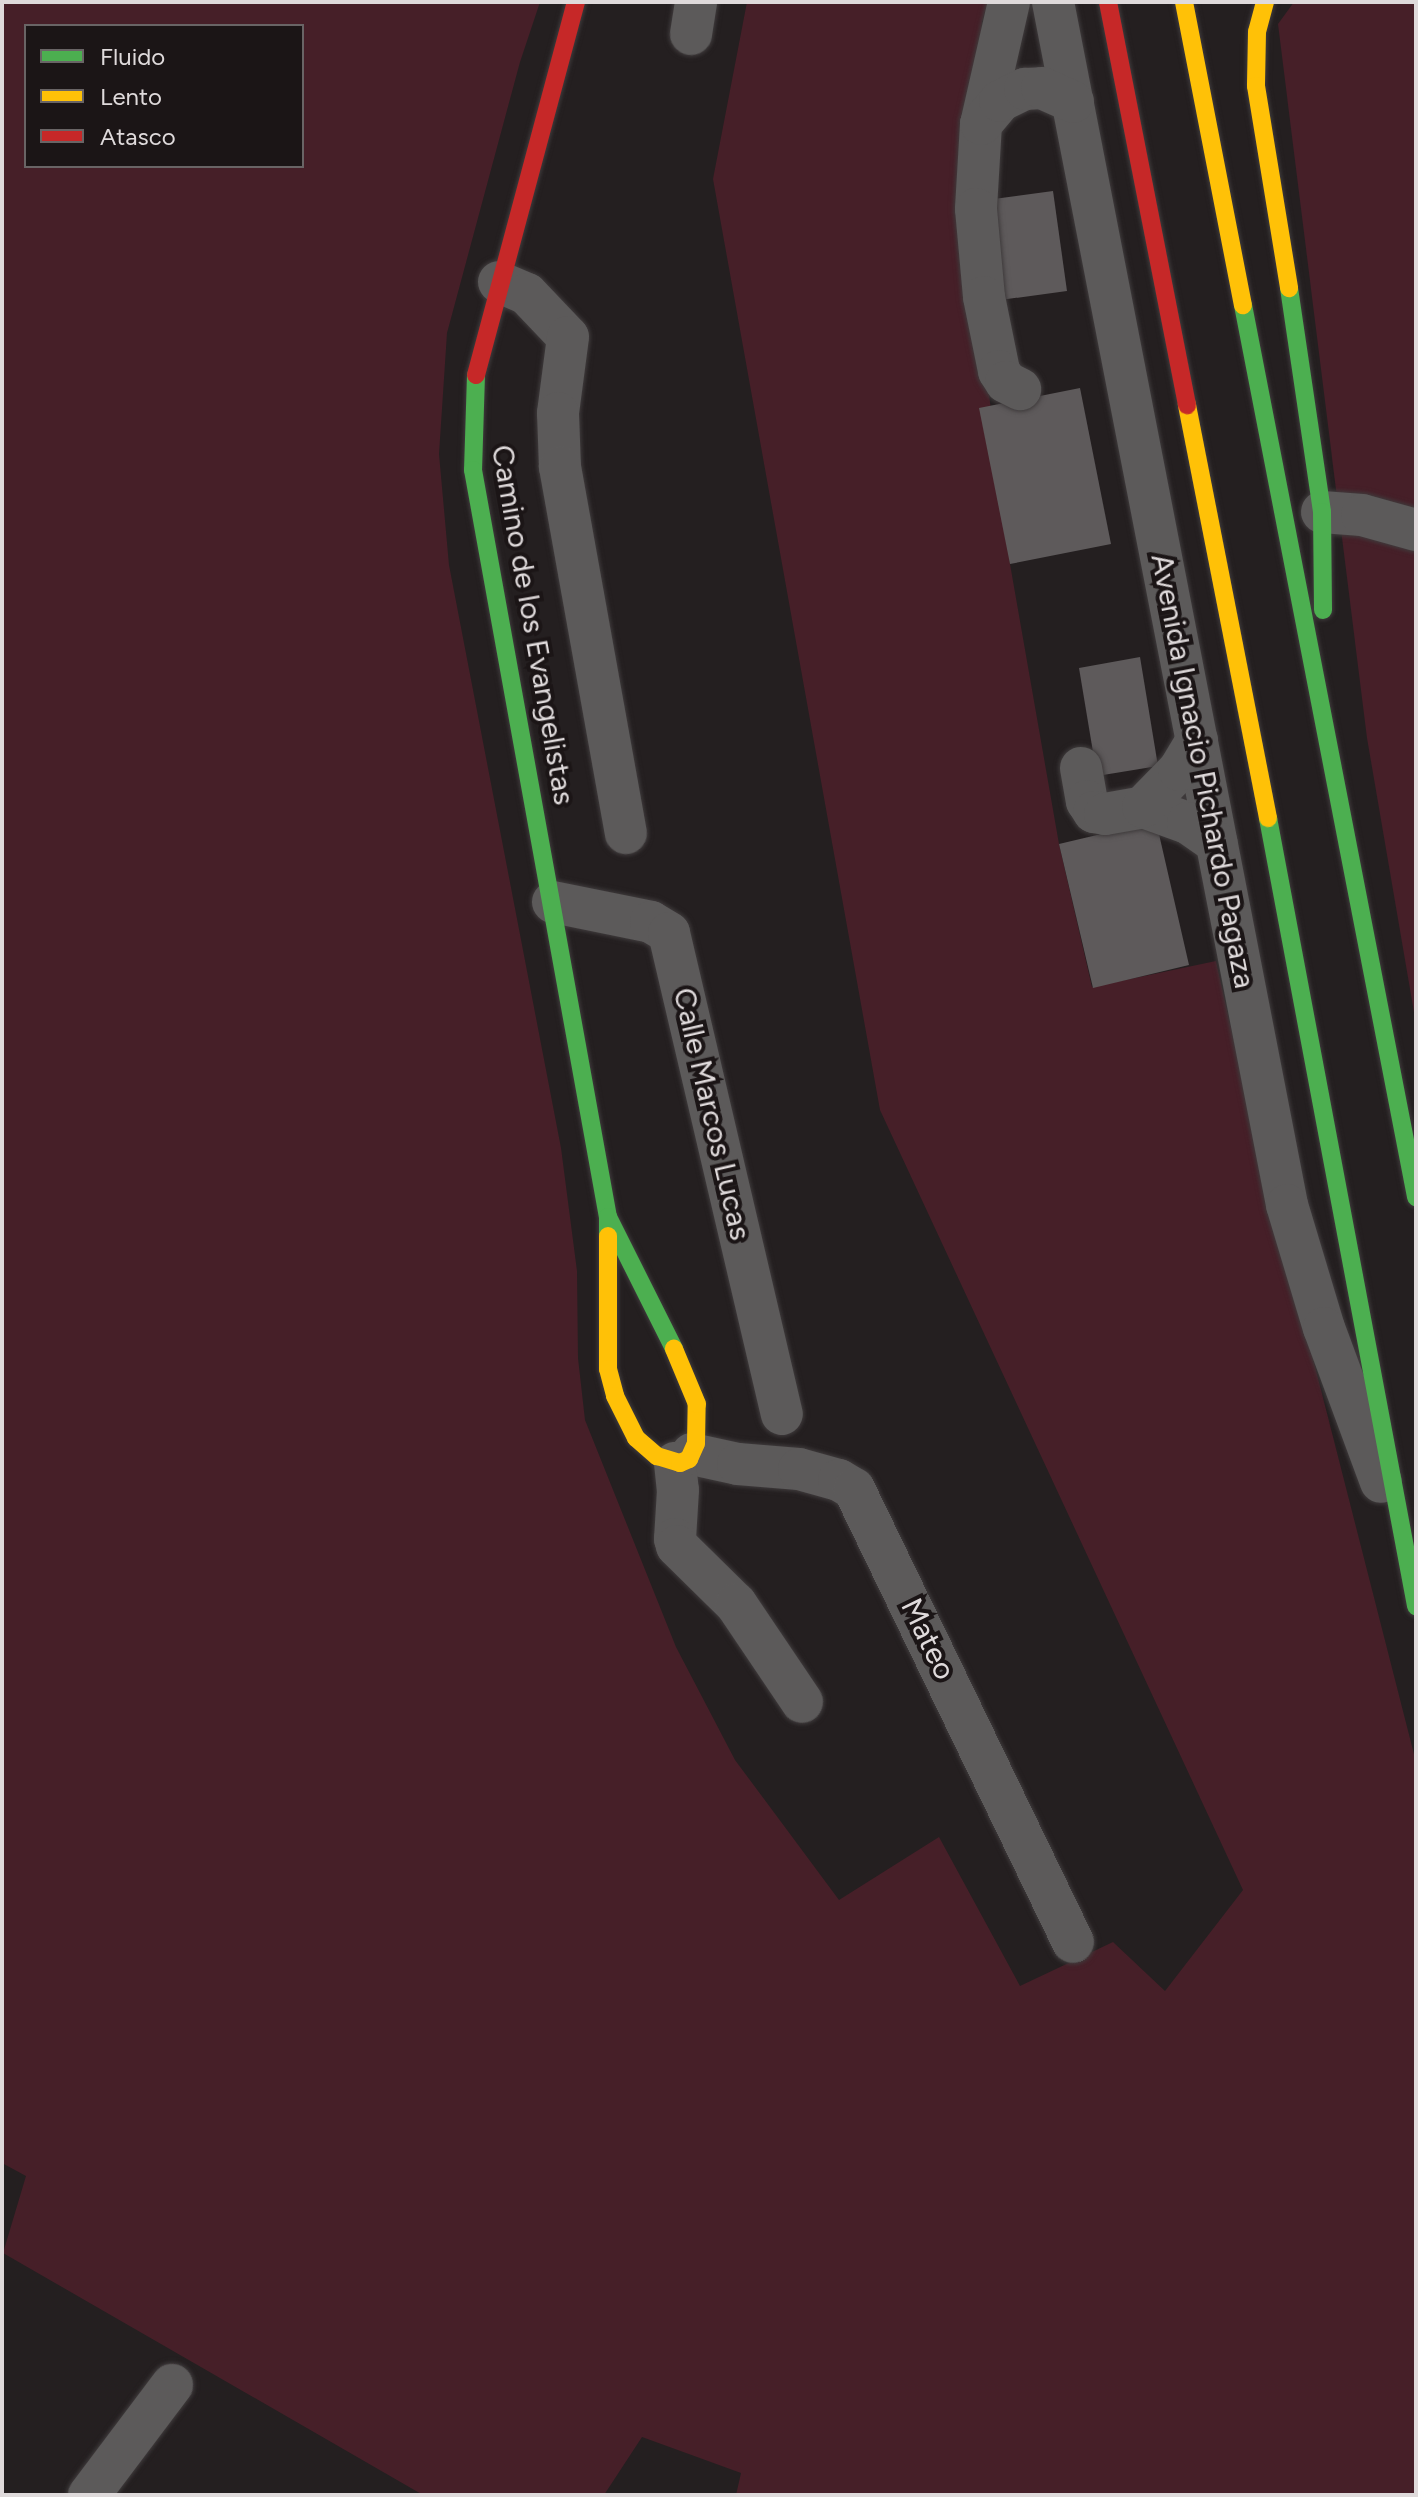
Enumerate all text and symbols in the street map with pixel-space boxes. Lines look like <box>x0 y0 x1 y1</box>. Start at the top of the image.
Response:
legend <box>24 24 304 168</box>
text: Fluido <box>100 42 165 71</box>
text: Lento <box>100 82 162 111</box>
text: Atasco <box>100 122 176 151</box>
street label: Camino de los Evangelistas <box>484 442 582 808</box>
street label: Avenida Ignacio Pichardo Pagaza <box>1143 551 1263 991</box>
street label: Calle Marcos Lucas <box>665 984 759 1244</box>
street label: Mateo <box>893 1593 963 1685</box>

